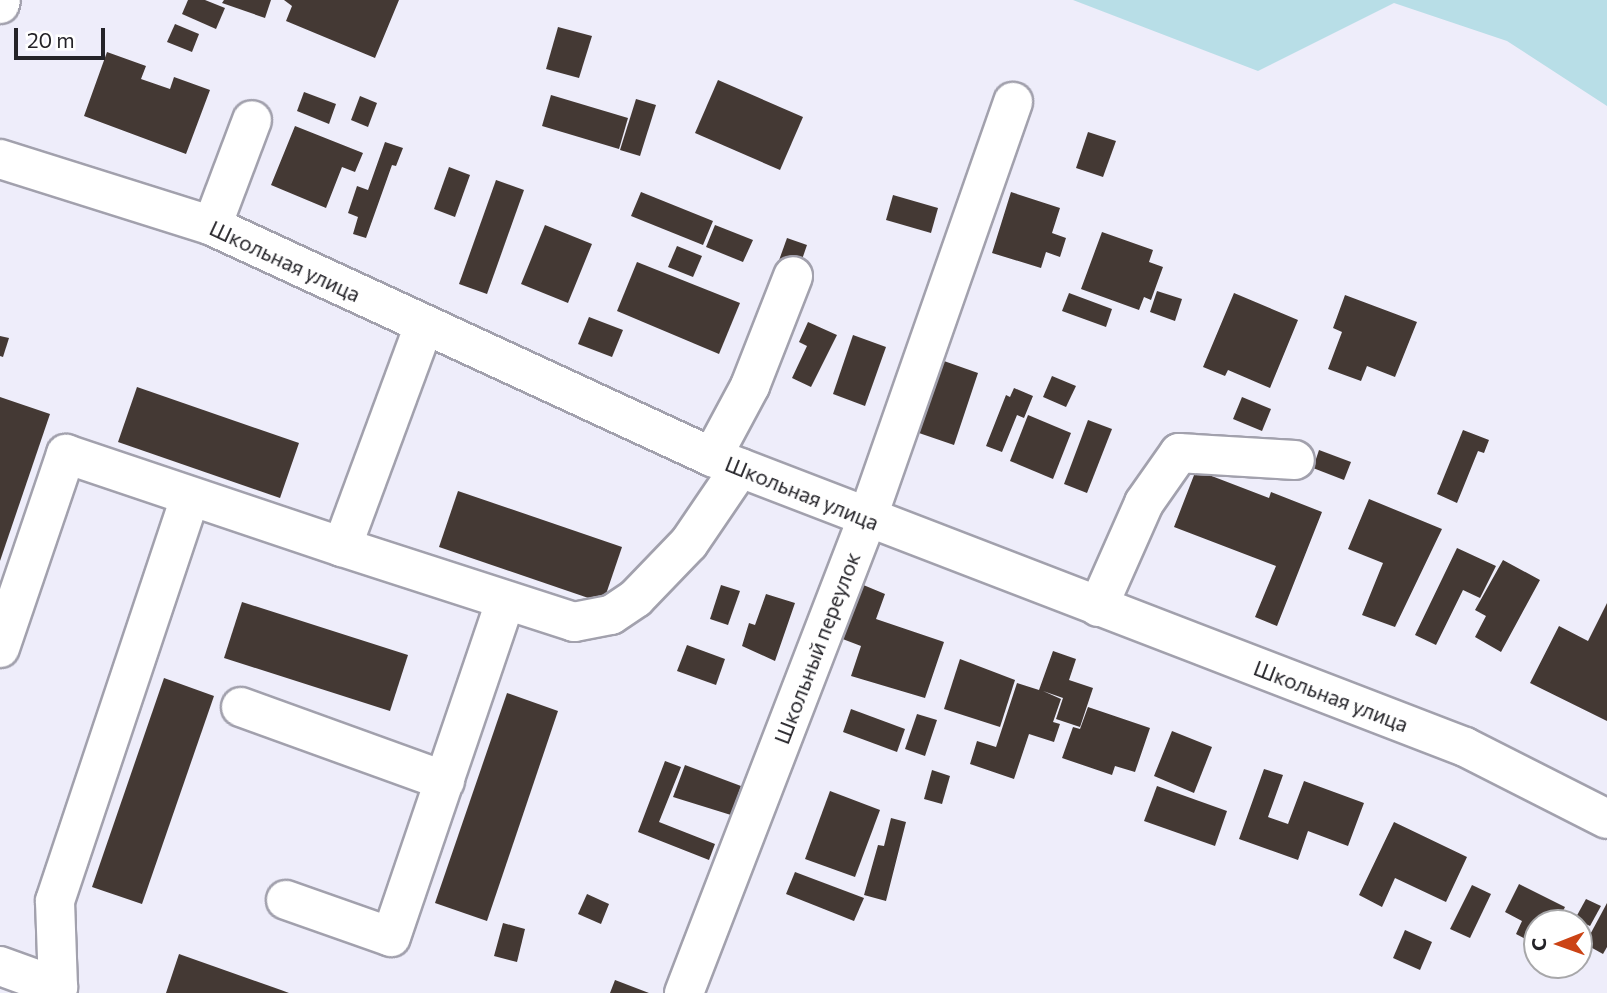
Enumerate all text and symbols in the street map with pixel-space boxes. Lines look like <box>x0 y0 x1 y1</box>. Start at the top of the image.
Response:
scale bar <box>18 14 108 58</box>
text: 20 m <box>27 27 75 52</box>
street label: Школьная улица <box>206 215 364 307</box>
street label: Школьная улица <box>722 451 882 535</box>
street label: Школьный переулок <box>769 549 865 747</box>
street label: Школьная улица <box>1250 655 1412 737</box>
north arrow <box>1523 909 1593 979</box>
text: С <box>1527 938 1550 951</box>

